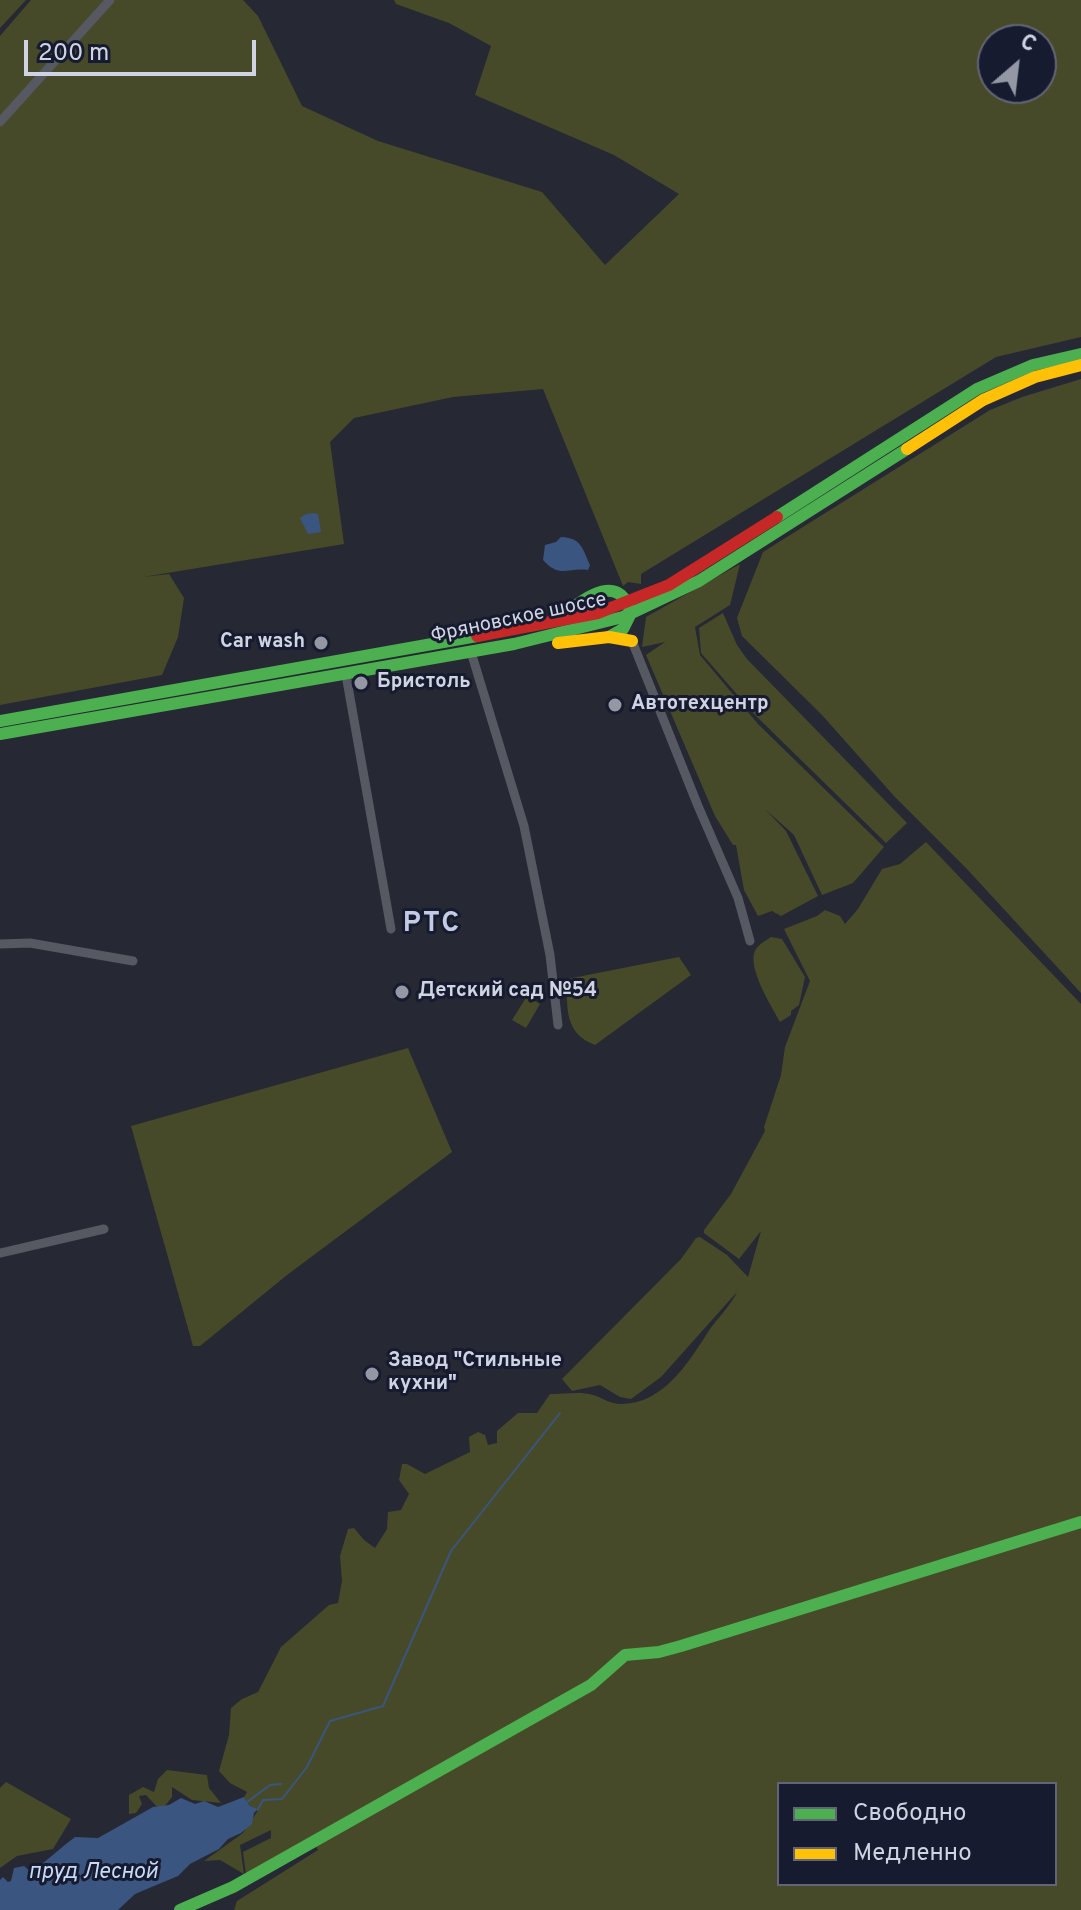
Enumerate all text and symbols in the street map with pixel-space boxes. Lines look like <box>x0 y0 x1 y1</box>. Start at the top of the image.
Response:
scale bar <box>28 24 260 74</box>
north arrow <box>977 24 1057 104</box>
text: С <box>1015 29 1040 59</box>
text: 200 m <box>38 39 109 69</box>
street label: Фряновское шоссе <box>429 589 609 649</box>
place label: Car wash <box>220 631 305 655</box>
marker: Car wash <box>312 634 330 652</box>
place label: Бристоль <box>377 671 471 695</box>
marker: Бристоль <box>352 674 370 692</box>
place label: Автотехцентр <box>631 693 768 717</box>
marker: Автотехцентр <box>606 696 624 714</box>
district label: РТС <box>403 908 461 942</box>
place label: Детский сад №54 <box>418 980 597 1004</box>
marker: Детский сад №54 <box>393 983 411 1001</box>
place label: Завод "Стильные кухни" <box>388 1350 562 1397</box>
marker: Завод "Стильные кухни" <box>363 1365 381 1383</box>
legend <box>777 1782 1057 1886</box>
text: Свободно <box>853 1799 966 1829</box>
text: Медленно <box>853 1839 972 1869</box>
water label: пруд Лесной <box>28 1861 158 1887</box>

